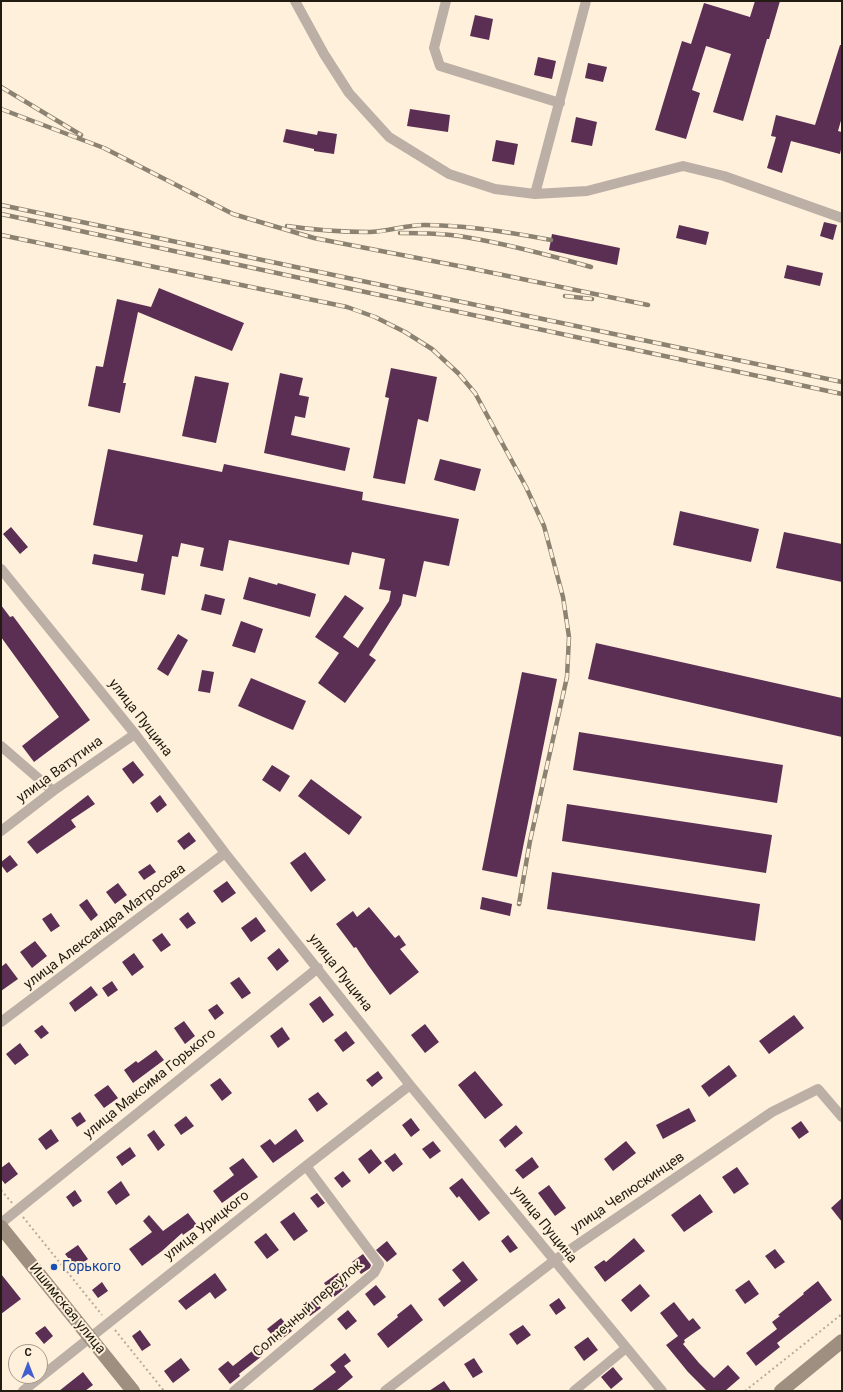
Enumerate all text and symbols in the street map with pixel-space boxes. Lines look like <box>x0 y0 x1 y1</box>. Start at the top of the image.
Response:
street label: улица Пущина <box>104 676 176 760</box>
street label: улица Ватутина <box>14 733 106 807</box>
street label: улица Александра Матросова <box>21 861 189 993</box>
street label: улица Пущина <box>304 931 376 1015</box>
street label: улица Максима Горького <box>81 1026 219 1142</box>
street label: улица Челюскинцев <box>568 1149 688 1237</box>
street label: улица Пущина <box>508 1183 580 1267</box>
street label: улица Урицкого <box>161 1188 253 1264</box>
street label: Солнечный переулок <box>250 1257 366 1361</box>
place label: Горького <box>62 1259 121 1275</box>
street label: Ишимская улица <box>25 1260 109 1358</box>
marker: Горького <box>49 1262 59 1272</box>
north arrow <box>8 1344 48 1384</box>
text: С <box>24 1346 32 1359</box>

